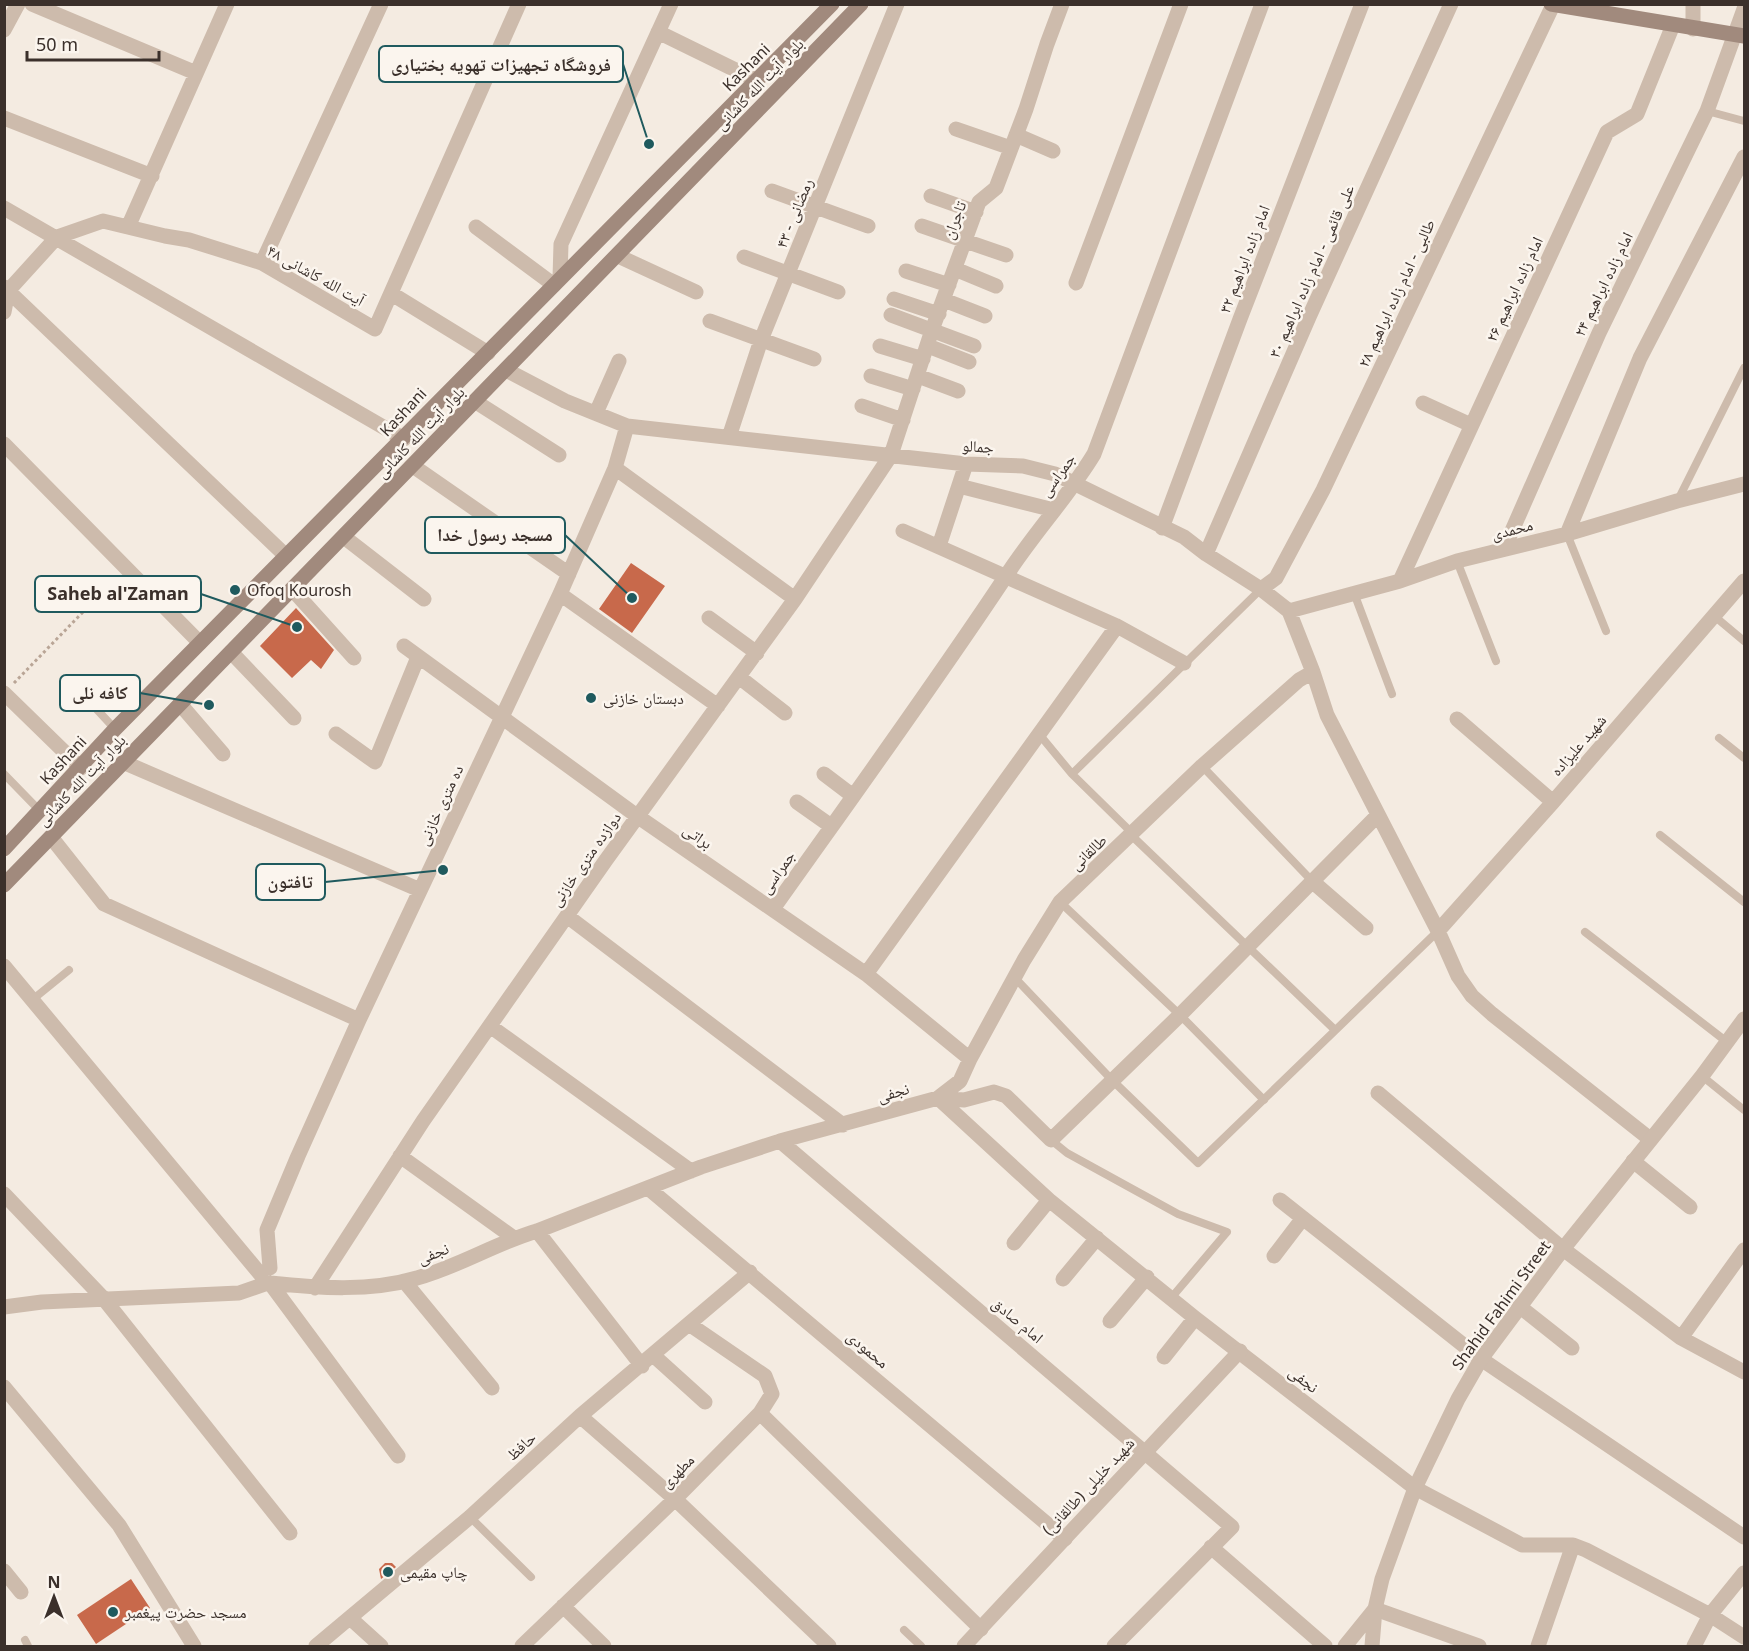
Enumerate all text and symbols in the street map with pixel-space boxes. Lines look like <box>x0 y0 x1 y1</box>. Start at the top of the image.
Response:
scale bar <box>27 24 159 62</box>
text: 50 m <box>36 32 78 56</box>
street label: بلوار آیت الله کاشانی <box>710 33 808 135</box>
street label: Kashani <box>717 38 775 96</box>
callout: فروشگاه تجهیزات تهویه بختیاری <box>379 46 623 82</box>
text: فروشگاه تجهیزات تهویه بختیاری <box>391 52 611 76</box>
street label: رمضانی - ۴۳ <box>770 175 818 251</box>
street label: علی قائمی - امام زاده ابراهیم ۳۰ <box>1263 181 1359 361</box>
street label: تاجران <box>937 197 971 242</box>
street label: امام زاده ابراهیم ۳۲ <box>1213 202 1275 316</box>
street label: طالبی - امام زاده ابراهیم ۲۸ <box>1352 215 1440 371</box>
street label: امام زاده ابراهیم ۲۴ <box>1568 228 1638 340</box>
street label: امام زاده ابراهیم ۲۶ <box>1480 233 1548 345</box>
street label: آیت الله کاشانی ۴۸ <box>263 239 369 311</box>
street label: بلوار آیت الله کاشانی <box>371 381 469 483</box>
street label: Kashani <box>375 383 431 441</box>
street label: جمالو <box>961 434 995 458</box>
street label: جمراسی <box>1034 449 1080 501</box>
street label: محمدی <box>1489 513 1535 545</box>
callout: مسجد رسول خدا <box>425 517 565 553</box>
text: مسجد رسول خدا <box>437 522 553 546</box>
callout: Saheb al'Zaman <box>35 576 201 612</box>
place label: Ofoq Kourosh <box>247 579 352 601</box>
text: Saheb al'Zaman <box>47 581 189 605</box>
marker: Ofoq Kourosh <box>228 583 242 597</box>
callout: کافه نلی <box>60 675 140 711</box>
text: کافه نلی <box>72 680 128 704</box>
place label: دبستان خازنی <box>603 687 684 709</box>
marker: دبستان خازنی <box>584 691 598 705</box>
street label: شهید علیزاده <box>1545 709 1611 781</box>
street label: بلوار آیت الله کاشانی <box>32 729 130 831</box>
street label: Kashani <box>35 731 91 789</box>
street label: ده متری خازنی <box>412 761 468 849</box>
street label: دوازده متری خازنی <box>544 807 626 911</box>
street label: براتی <box>679 818 717 854</box>
street label: طالقانی <box>1065 829 1111 875</box>
street label: جمراسی <box>754 846 800 898</box>
callout: تافتون <box>256 864 325 900</box>
text: تافتون <box>267 869 313 893</box>
street label: نجفی <box>874 1077 912 1107</box>
street label: Shahid Fahimi Street <box>1447 1236 1556 1374</box>
street label: نجفی <box>414 1237 452 1269</box>
street label: امام صادق <box>988 1292 1048 1348</box>
street label: محمودی <box>842 1325 894 1373</box>
street label: نجفی <box>1285 1360 1323 1398</box>
street label: حافظ <box>501 1427 541 1465</box>
street label: شهید خلیلی (طالقانی) <box>1037 1432 1139 1540</box>
street label: مطهری <box>655 1449 699 1493</box>
place label: چاپ مقیمی <box>400 1561 468 1583</box>
marker: چاپ مقیمی <box>381 1565 395 1579</box>
north arrow <box>24 1567 84 1627</box>
text: N <box>47 1571 61 1593</box>
place label: مسجد حضرت پیغمبر <box>124 1601 247 1623</box>
marker: مسجد حضرت پیغمبر <box>106 1605 120 1619</box>

